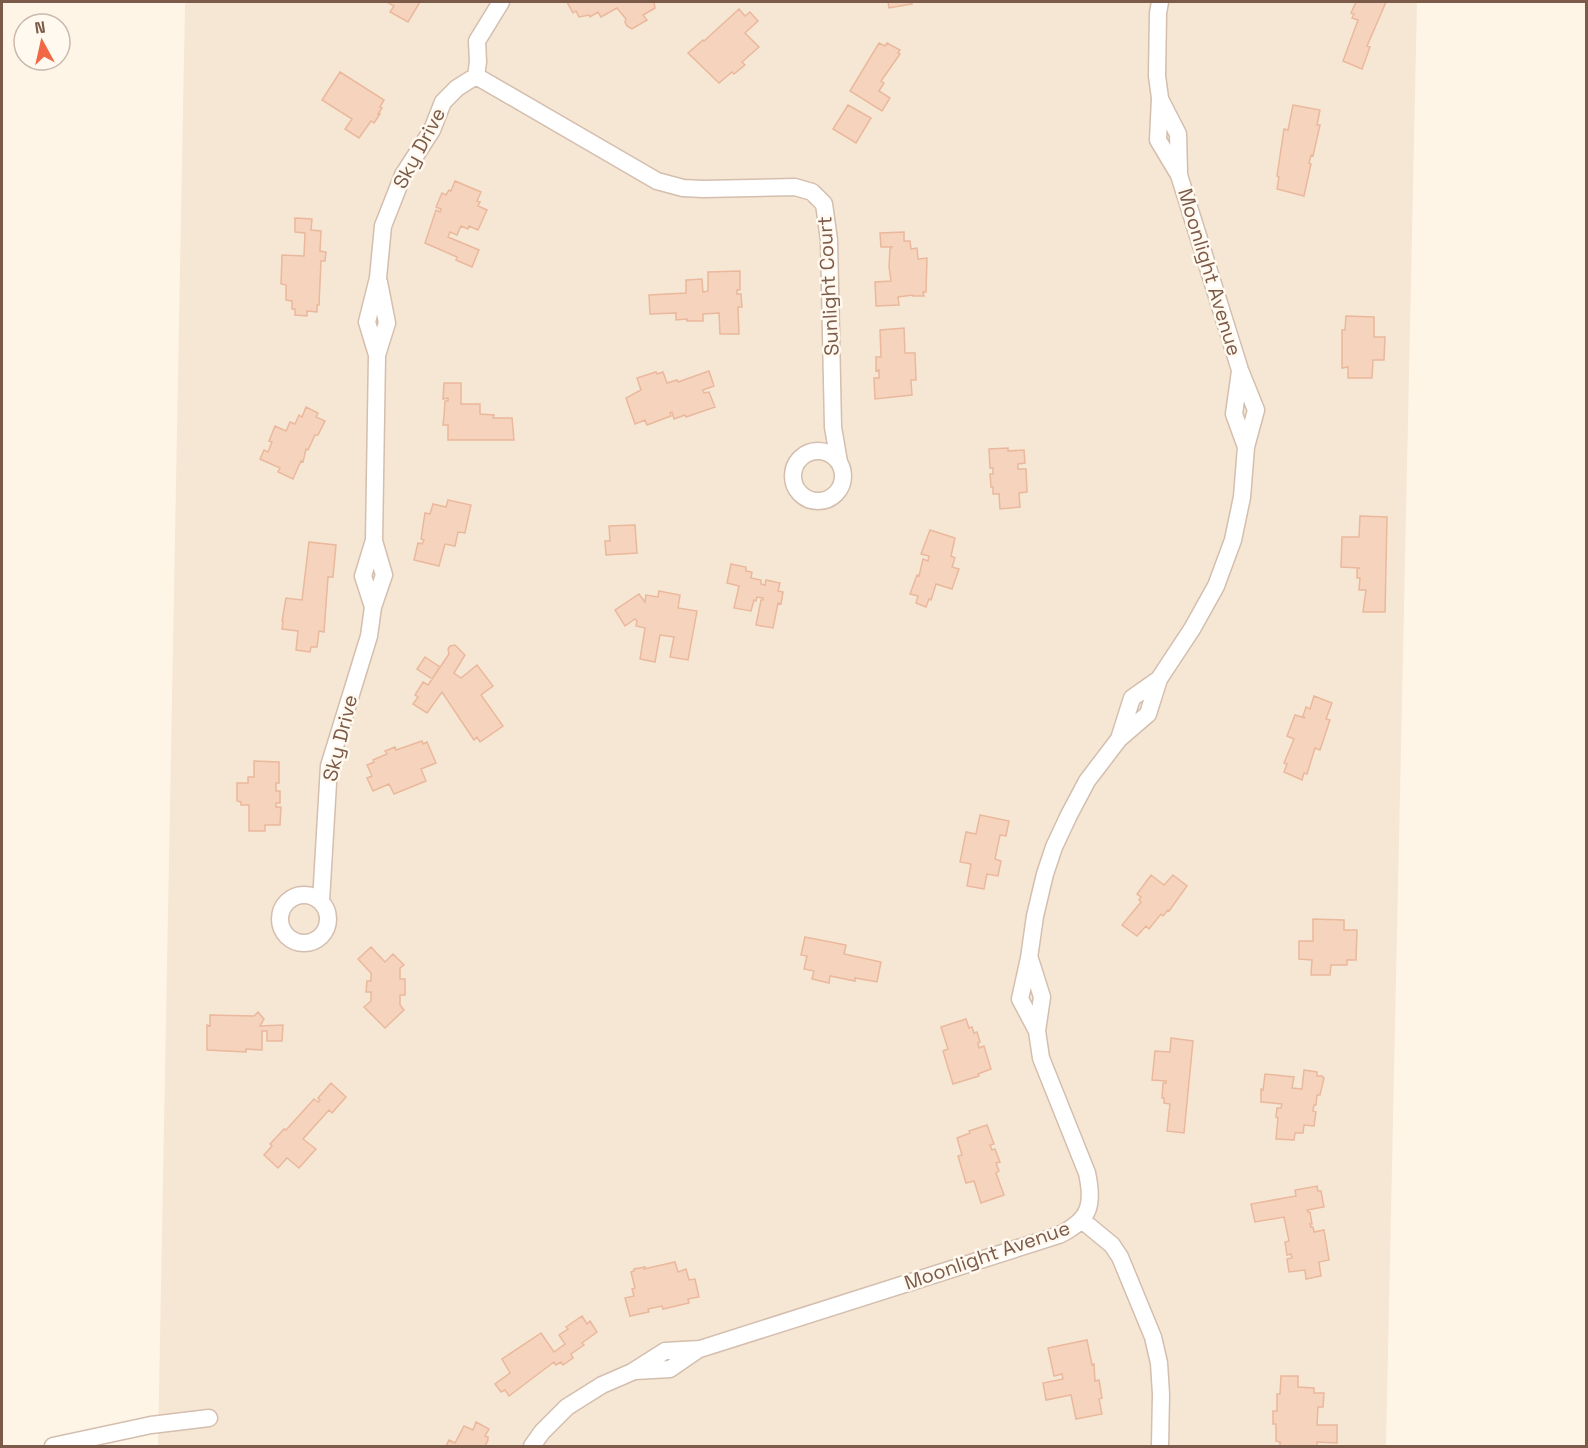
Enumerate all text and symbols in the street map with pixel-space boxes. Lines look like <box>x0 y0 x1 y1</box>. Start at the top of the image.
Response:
north arrow <box>12 12 72 72</box>
text: N <box>33 16 47 39</box>
street label: Sky Drive <box>387 103 451 193</box>
street label: Moonlight Avenue <box>1172 185 1248 359</box>
street label: Sunlight Court <box>811 215 845 357</box>
street label: Sky Drive <box>317 692 363 784</box>
street label: Moonlight Avenue <box>901 1214 1073 1296</box>

